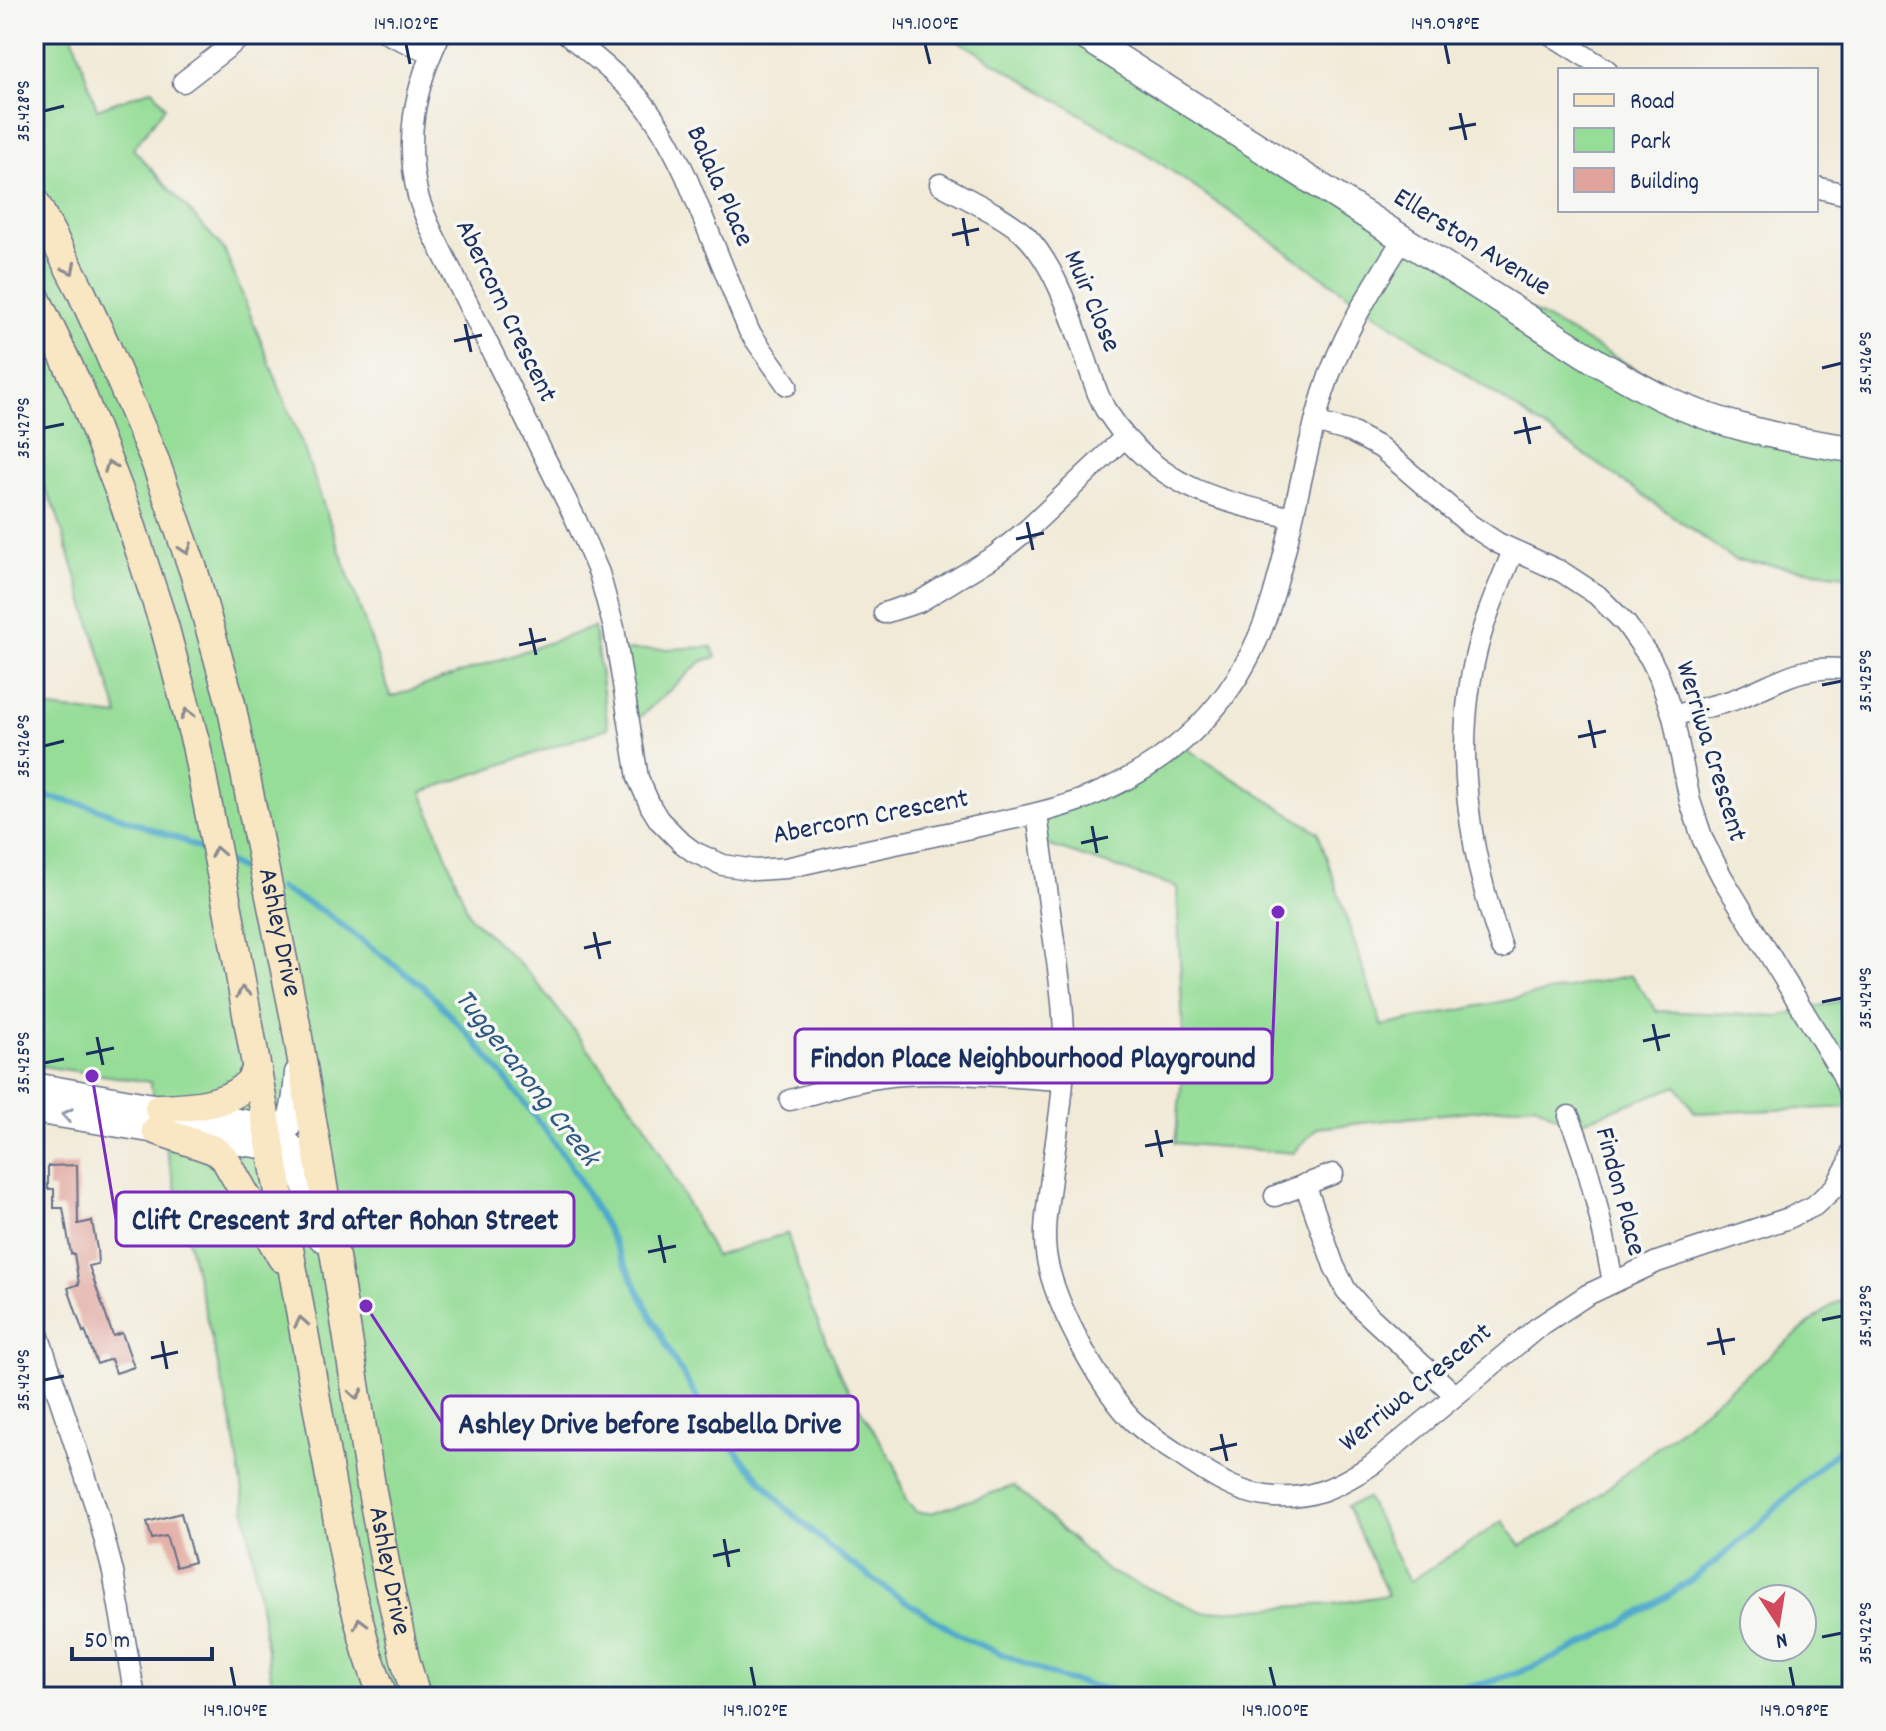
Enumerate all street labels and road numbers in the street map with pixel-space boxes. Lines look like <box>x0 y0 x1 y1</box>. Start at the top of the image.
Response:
street label: Balala Place <box>674 120 762 254</box>
street label: Ellerston Avenue <box>1384 180 1558 308</box>
street label: Abercorn Crescent <box>442 214 566 410</box>
street label: Muir Close <box>1051 245 1129 359</box>
street label: Werriwa Crescent <box>1663 657 1755 847</box>
street label: Abercorn Crescent <box>770 780 972 858</box>
street label: Ashley Drive <box>245 865 310 1001</box>
street label: Findon Place <box>1582 1123 1654 1261</box>
street label: Werriwa Crescent <box>1332 1315 1502 1463</box>
street label: Ashley Drive <box>355 1504 420 1640</box>

